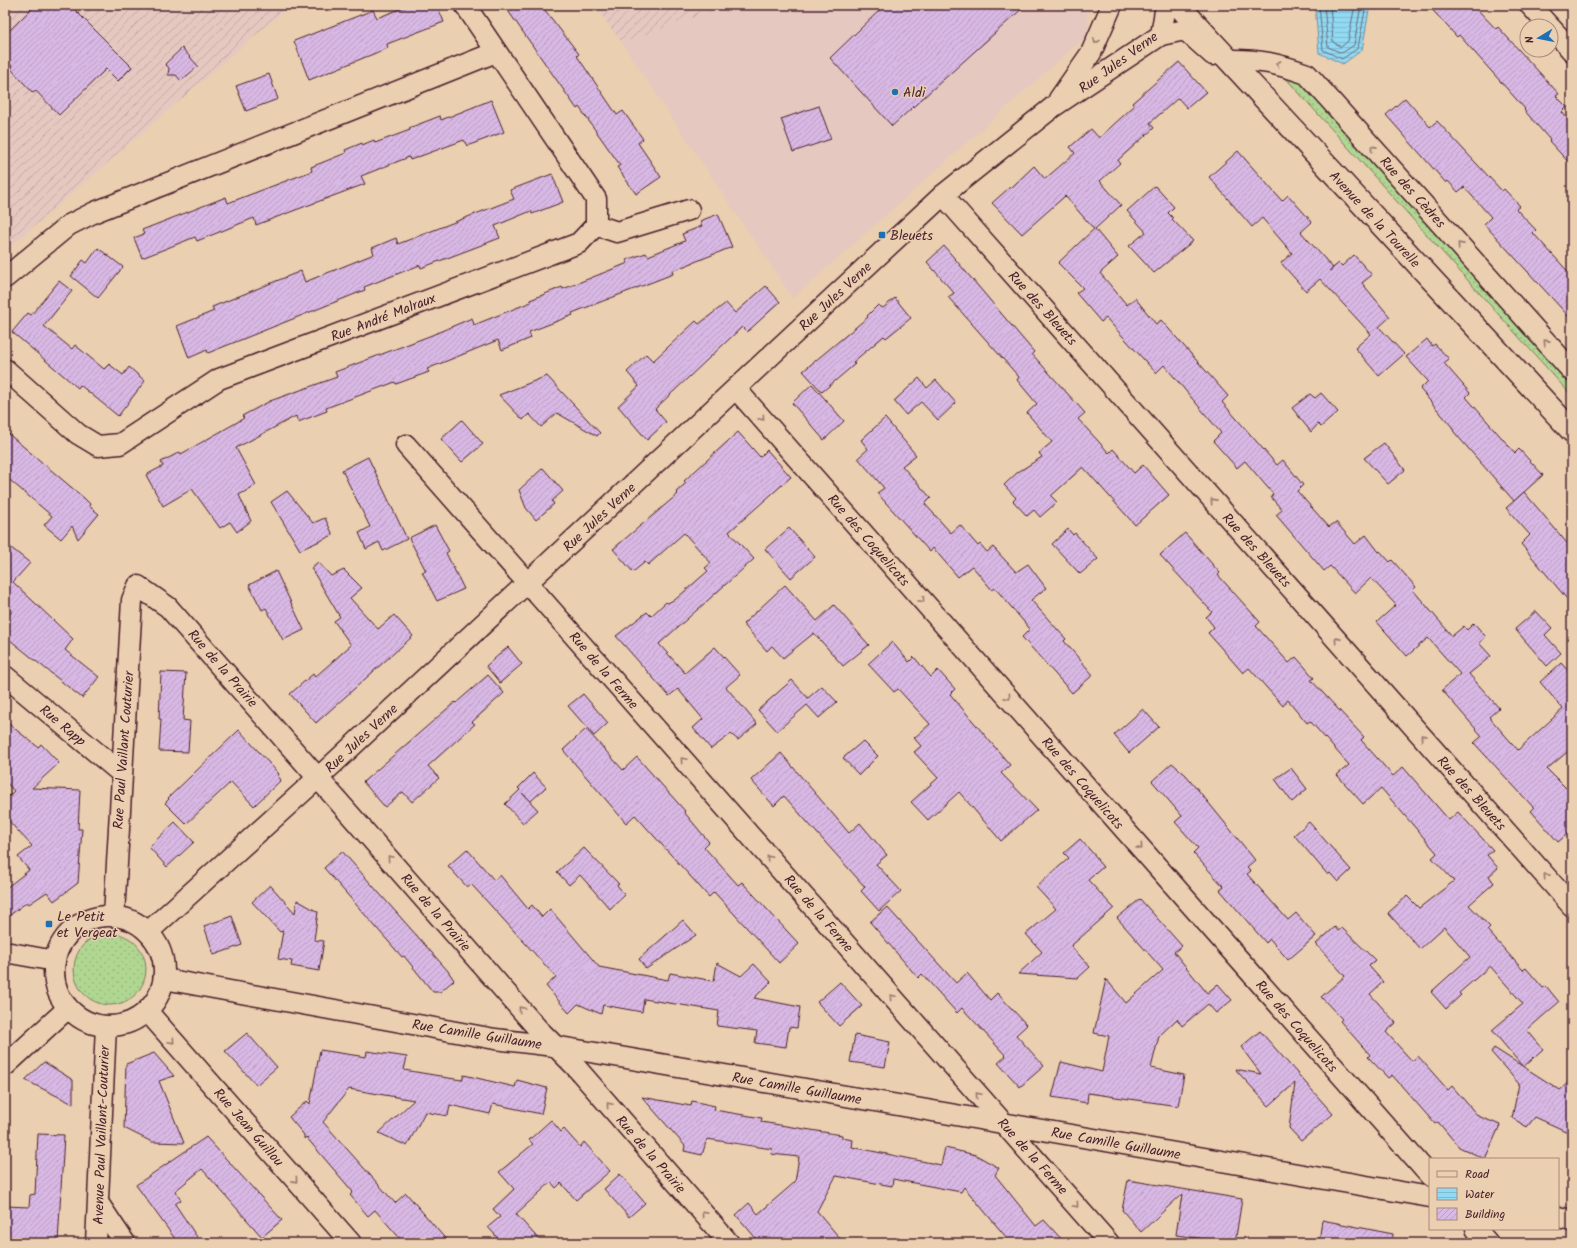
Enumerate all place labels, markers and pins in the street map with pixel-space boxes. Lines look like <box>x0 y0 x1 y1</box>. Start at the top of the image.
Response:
place label: Aldi <box>903 82 926 104</box>
marker: Aldi <box>890 87 900 97</box>
place label: Bleuets <box>890 225 933 247</box>
marker: Bleuets <box>877 230 887 240</box>
place label: Le Petit et Vergeat <box>57 906 118 944</box>
marker: Le Petit et Vergeat <box>44 919 54 929</box>

